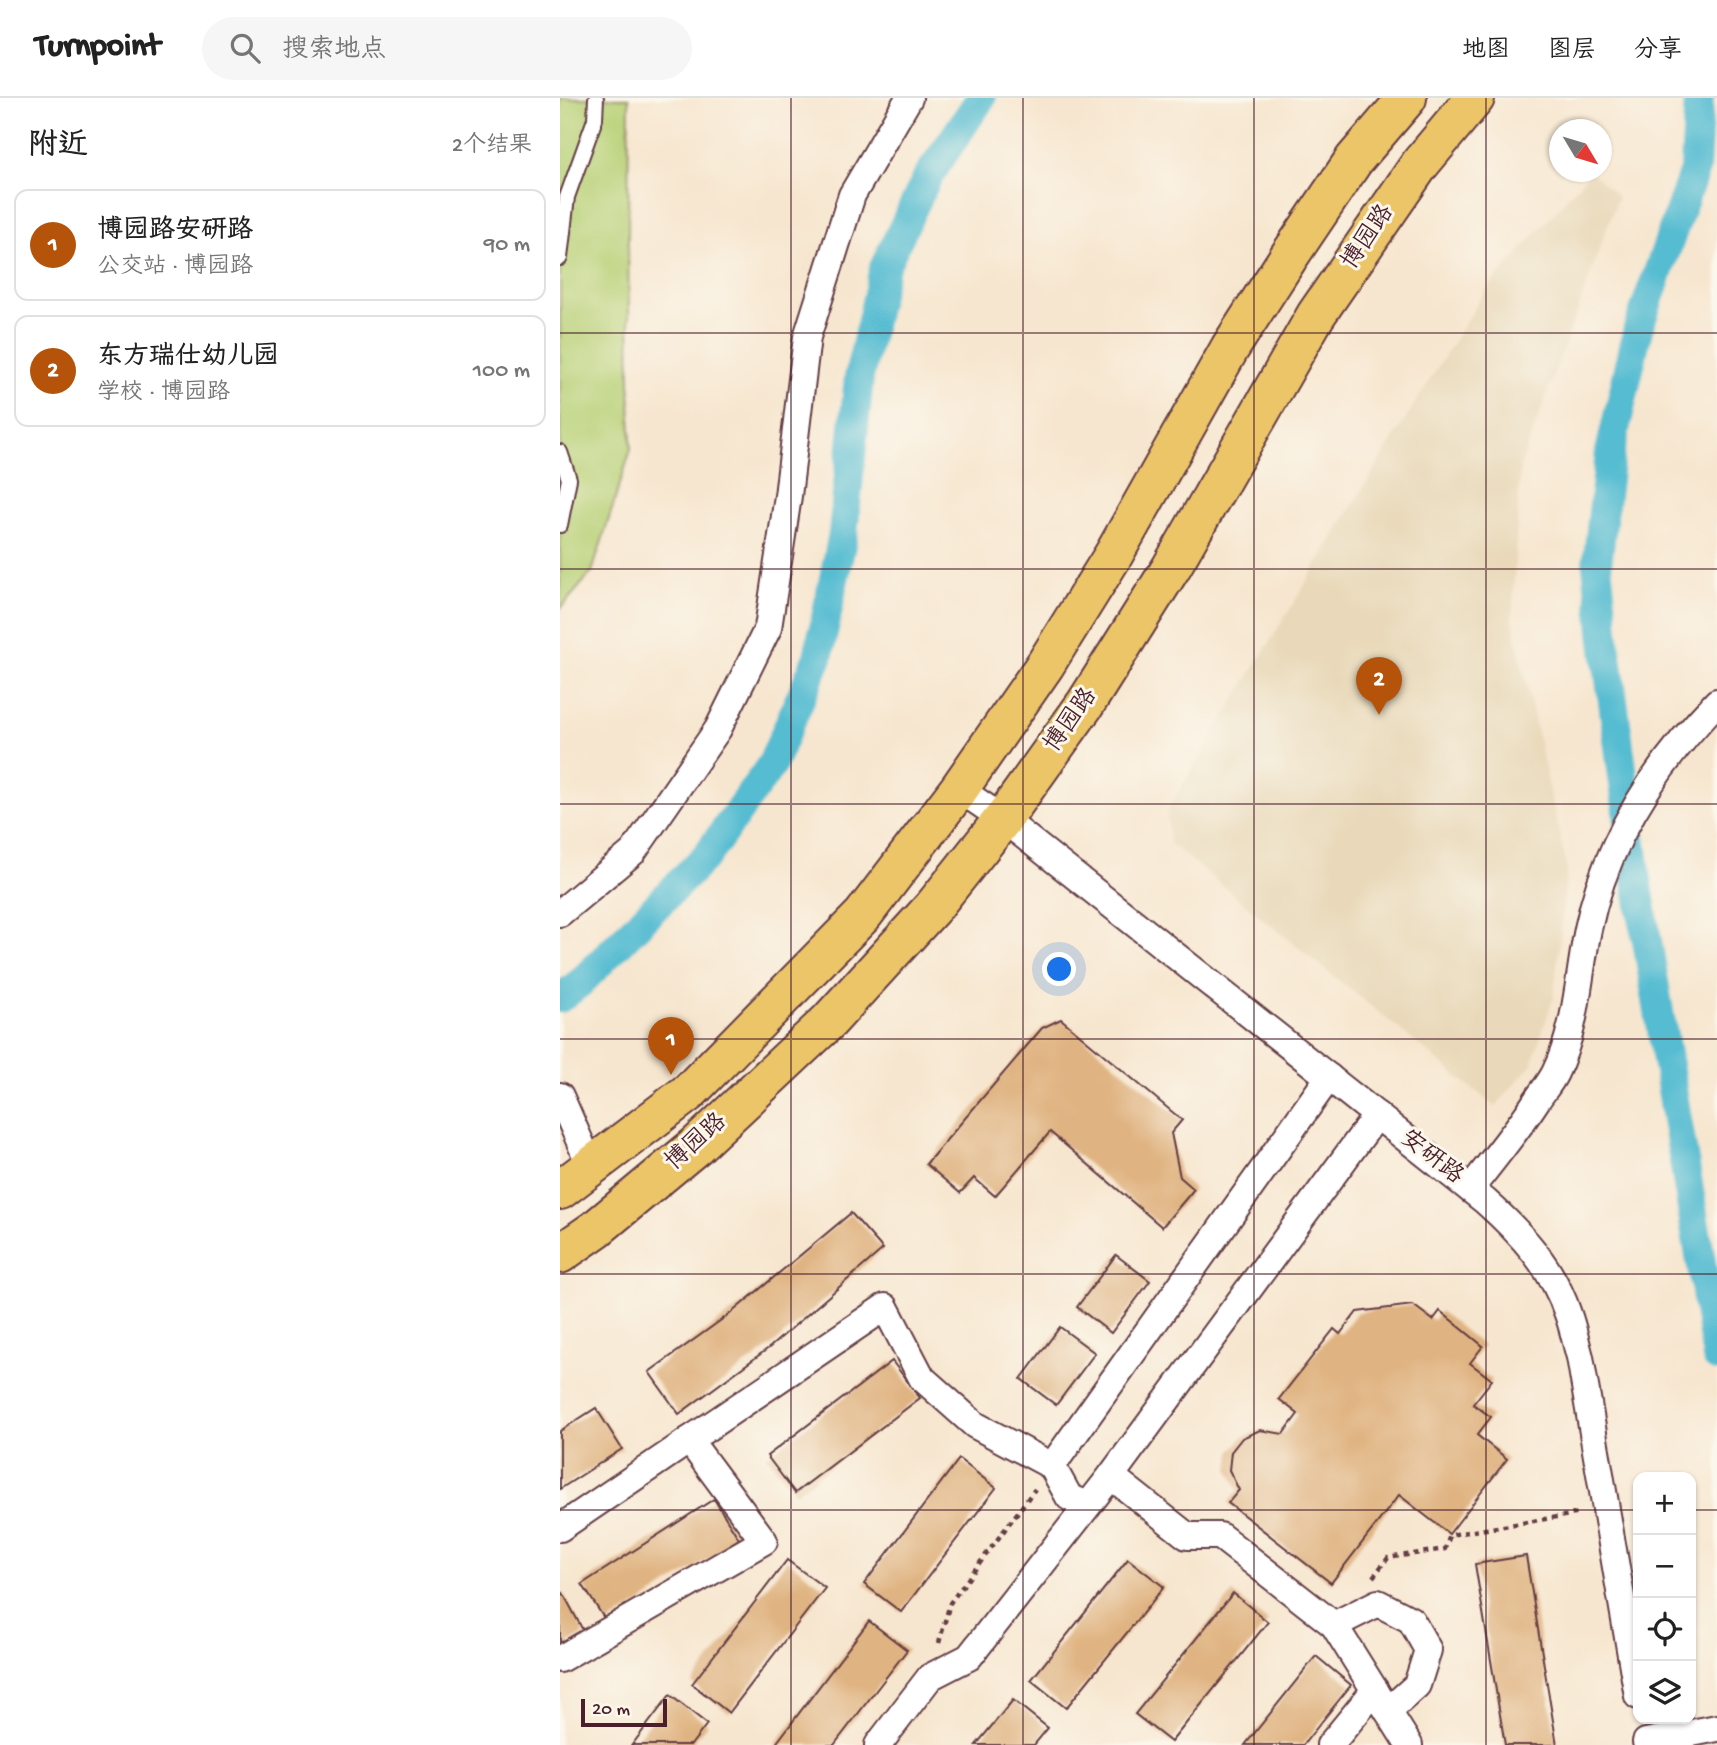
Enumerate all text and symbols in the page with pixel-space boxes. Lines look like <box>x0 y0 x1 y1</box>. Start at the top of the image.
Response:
search box <box>202 17 692 80</box>
text: Turnpoint <box>35 29 160 67</box>
icon: search <box>226 29 264 67</box>
text: 搜索地点 <box>282 36 386 67</box>
text: 地图 <box>1462 37 1510 66</box>
text: 图层 <box>1548 37 1596 66</box>
text: 分享 <box>1634 37 1682 66</box>
north arrow <box>1549 119 1612 182</box>
text: 附近 <box>28 130 88 165</box>
text: 2个结果 <box>452 133 532 160</box>
street label: 博园路 <box>1335 199 1401 276</box>
text: 博园路安研路 <box>97 217 253 248</box>
text: 1 <box>48 232 58 259</box>
text: 90 m <box>484 232 530 259</box>
text: 公交站 · 博园路 <box>97 254 253 281</box>
text: 东方瑞仕幼儿园 <box>97 343 279 374</box>
text: 2 <box>47 358 59 385</box>
text: 100 m <box>473 358 530 385</box>
text: 学校 · 博园路 <box>97 380 230 407</box>
pin: 2 <box>1356 657 1402 715</box>
street label: 博园路 <box>1038 682 1105 759</box>
your location <box>1042 952 1076 986</box>
pin: 1 <box>648 1017 694 1075</box>
street label: 博园路 <box>659 1107 733 1178</box>
street label: 安研路 <box>1394 1123 1470 1192</box>
map controls <box>1633 1472 1696 1724</box>
button: + <box>1633 1472 1696 1535</box>
button: − <box>1633 1535 1696 1598</box>
button: locate <box>1633 1598 1696 1661</box>
button: layers <box>1633 1661 1696 1724</box>
scale bar <box>581 1696 667 1728</box>
text: 20 m <box>592 1699 630 1722</box>

